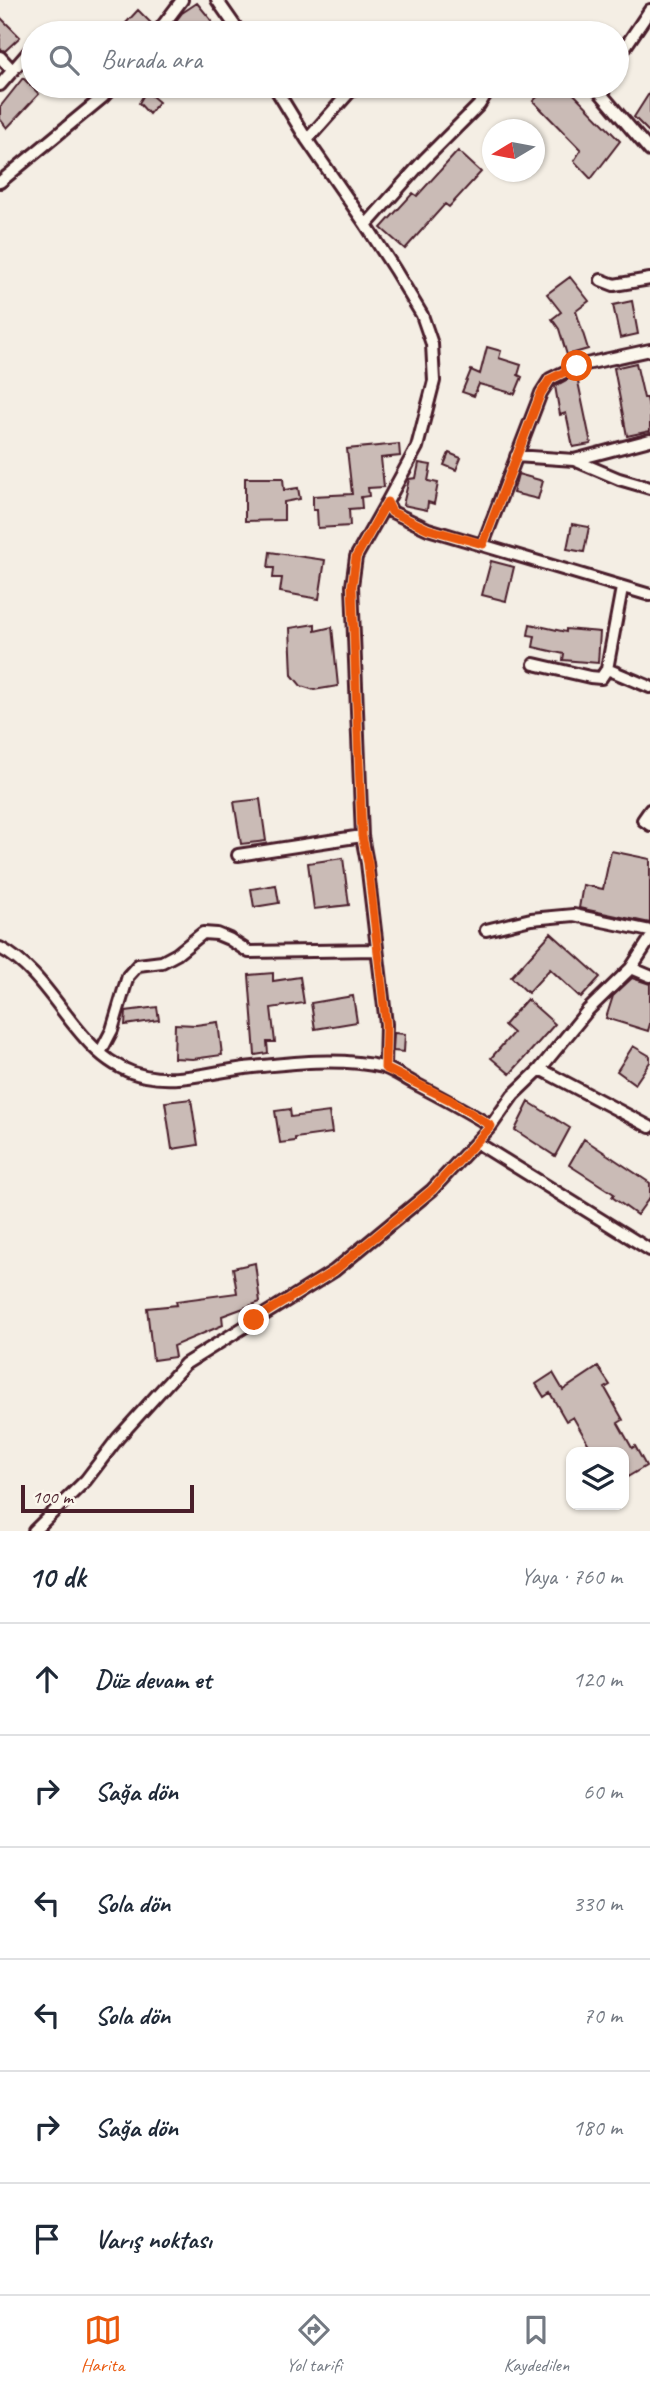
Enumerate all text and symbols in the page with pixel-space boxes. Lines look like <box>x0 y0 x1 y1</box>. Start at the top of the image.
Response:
search box <box>21 21 629 98</box>
icon: search <box>45 41 83 79</box>
text: Burada ara <box>101 43 202 76</box>
north arrow <box>482 119 545 182</box>
route start <box>561 350 592 381</box>
route end <box>238 1304 269 1335</box>
map controls <box>566 1447 629 1510</box>
button: layers <box>566 1447 629 1510</box>
scale bar <box>21 1482 194 1514</box>
text: 100 m <box>32 1485 73 1509</box>
text: 10 dk <box>28 1558 86 1596</box>
text: Yaya · 760 m <box>520 1562 622 1591</box>
icon: ahead <box>28 1660 66 1698</box>
text: Düz devam et <box>95 1663 211 1696</box>
text: 120 m <box>573 1665 622 1694</box>
icon: right <box>28 1772 66 1810</box>
text: Sağa dön <box>95 1775 178 1808</box>
text: 60 m <box>583 1777 622 1806</box>
icon: left <box>28 1884 66 1922</box>
text: Sola dön <box>95 1887 170 1920</box>
text: 330 m <box>573 1889 622 1918</box>
icon: left <box>28 1996 66 2034</box>
text: Sola dön <box>95 1999 170 2032</box>
text: 70 m <box>583 2001 622 2030</box>
icon: right <box>28 2108 66 2146</box>
text: Sağa dön <box>95 2111 178 2144</box>
text: 180 m <box>573 2113 622 2142</box>
icon: arrive <box>28 2220 66 2258</box>
text: Varış noktası <box>95 2223 212 2256</box>
tab: Harita <box>81 2311 124 2377</box>
tab: Yol tarifi <box>286 2311 342 2377</box>
tab: Kaydedilen <box>503 2311 569 2377</box>

